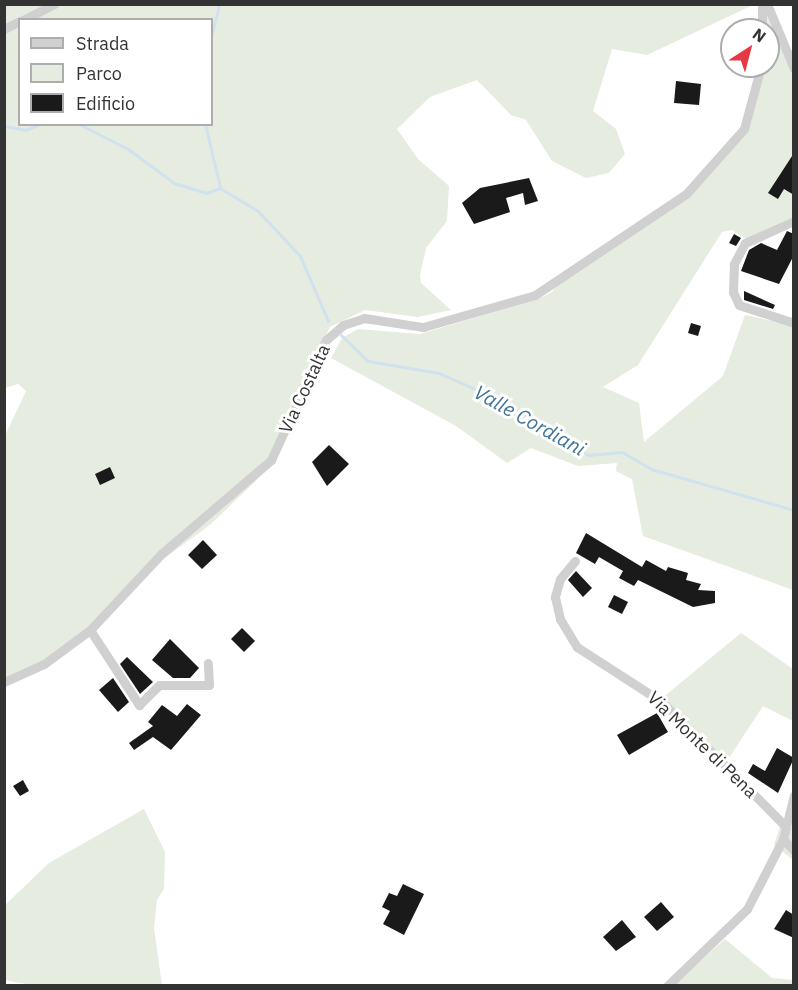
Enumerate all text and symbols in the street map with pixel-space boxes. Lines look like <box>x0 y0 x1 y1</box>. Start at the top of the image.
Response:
legend <box>18 18 213 126</box>
north arrow <box>720 18 780 78</box>
text: N <box>749 24 770 47</box>
text: Strada <box>76 32 129 55</box>
text: Parco <box>76 62 122 85</box>
text: Edificio <box>76 92 135 115</box>
street label: Via Costalta <box>275 341 335 437</box>
water label: Valle Cordiani <box>470 380 590 460</box>
street label: Via Monte di Pena <box>643 687 761 803</box>

